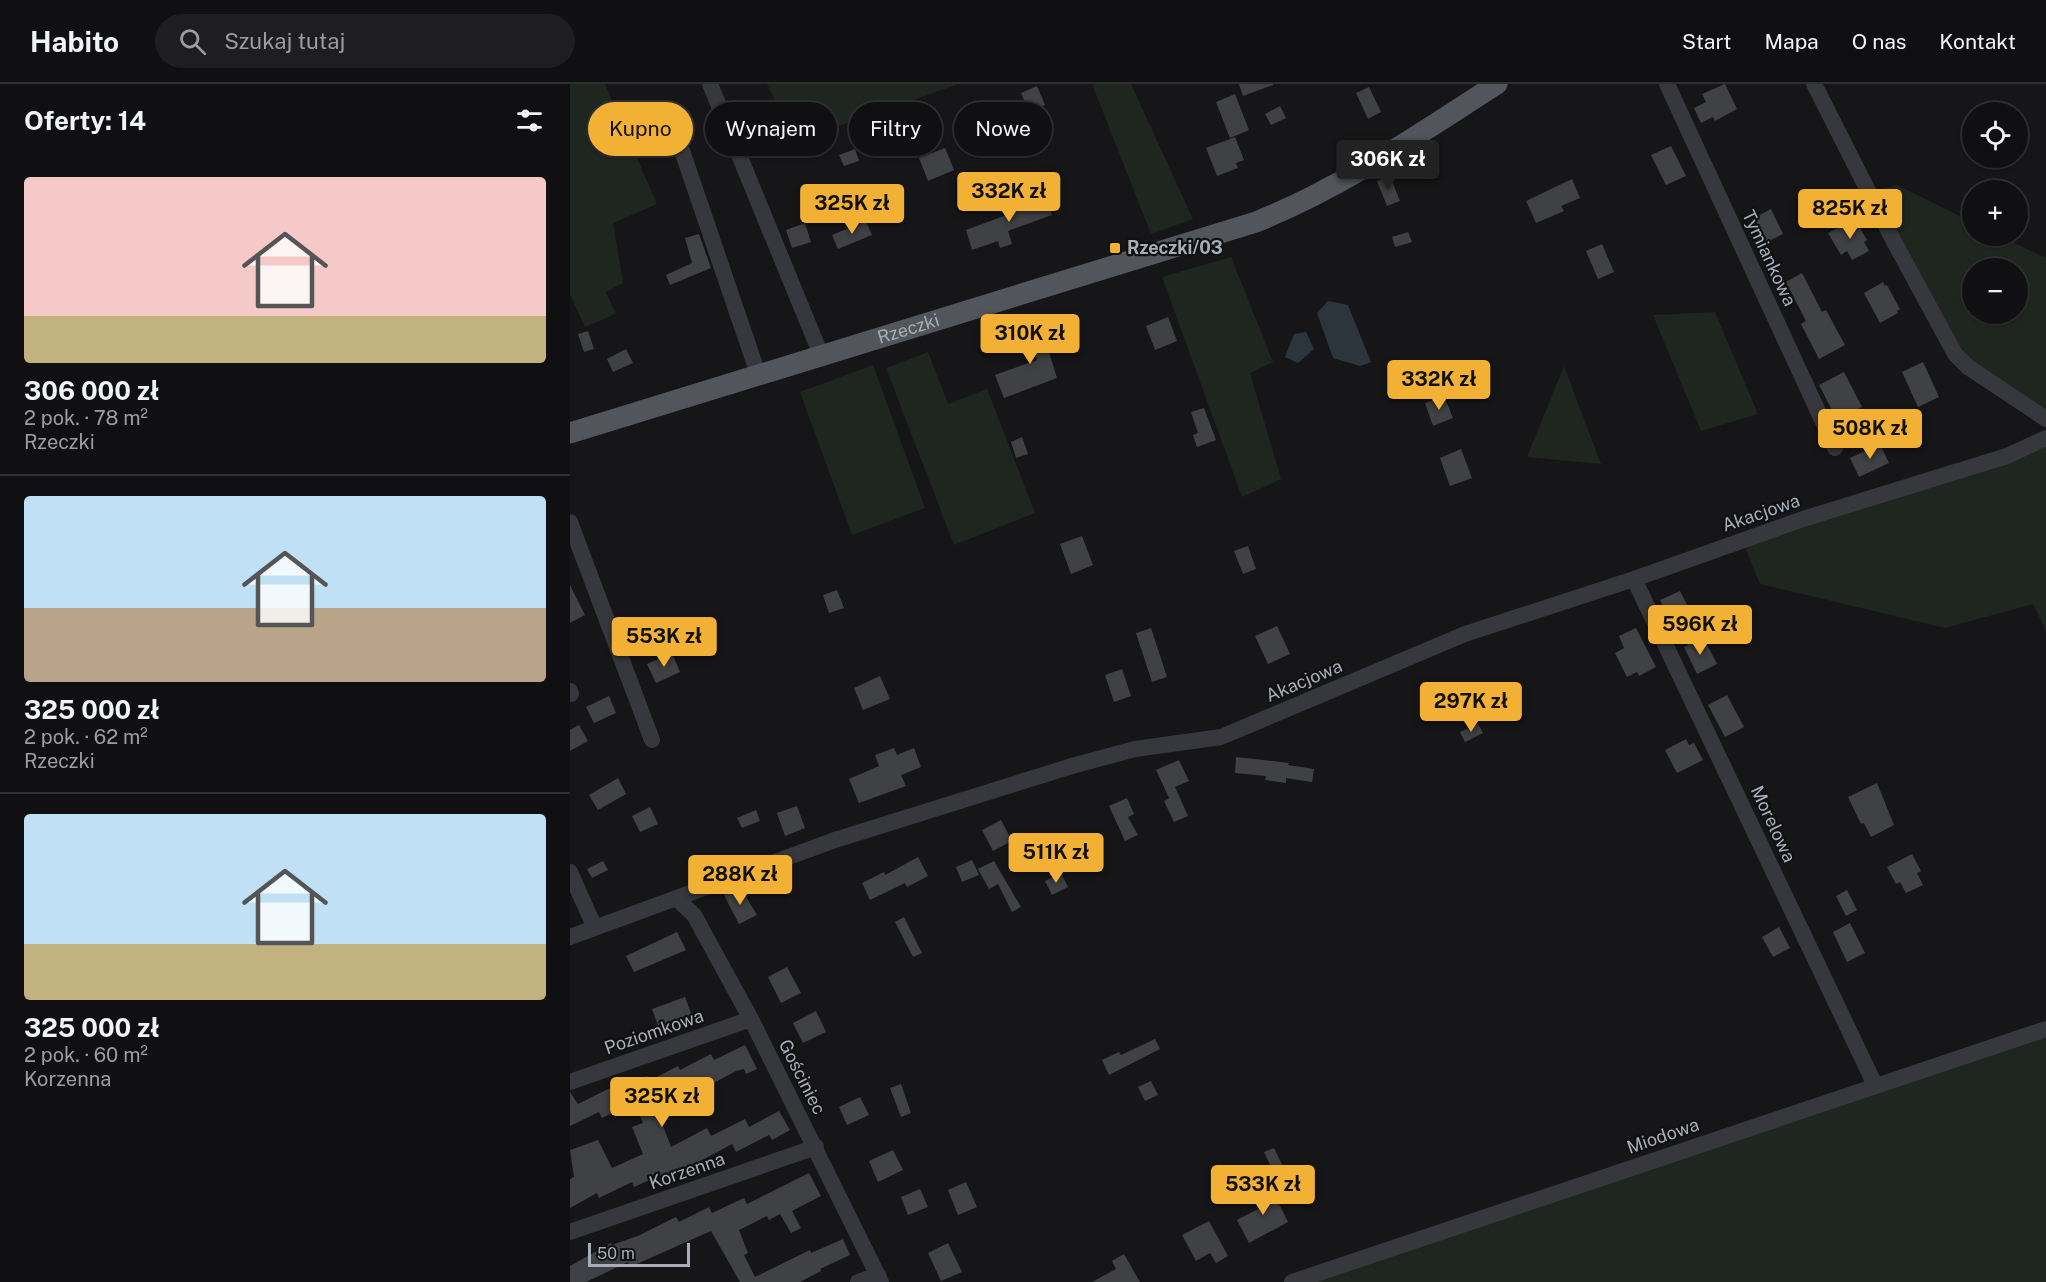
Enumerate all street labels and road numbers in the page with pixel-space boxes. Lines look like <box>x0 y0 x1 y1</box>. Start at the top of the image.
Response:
street label: Tymiankowa <box>1738 206 1801 309</box>
street label: Rzeczki <box>875 309 942 348</box>
street label: Akacjowa <box>1719 489 1803 536</box>
street label: Akacjowa <box>1262 655 1345 706</box>
street label: Morelowa <box>1747 782 1800 865</box>
street label: Poziomkowa <box>601 1005 706 1058</box>
street label: Gościniec <box>775 1036 830 1118</box>
street label: Miodowa <box>1624 1113 1702 1158</box>
street label: Korzenna <box>646 1148 727 1193</box>

